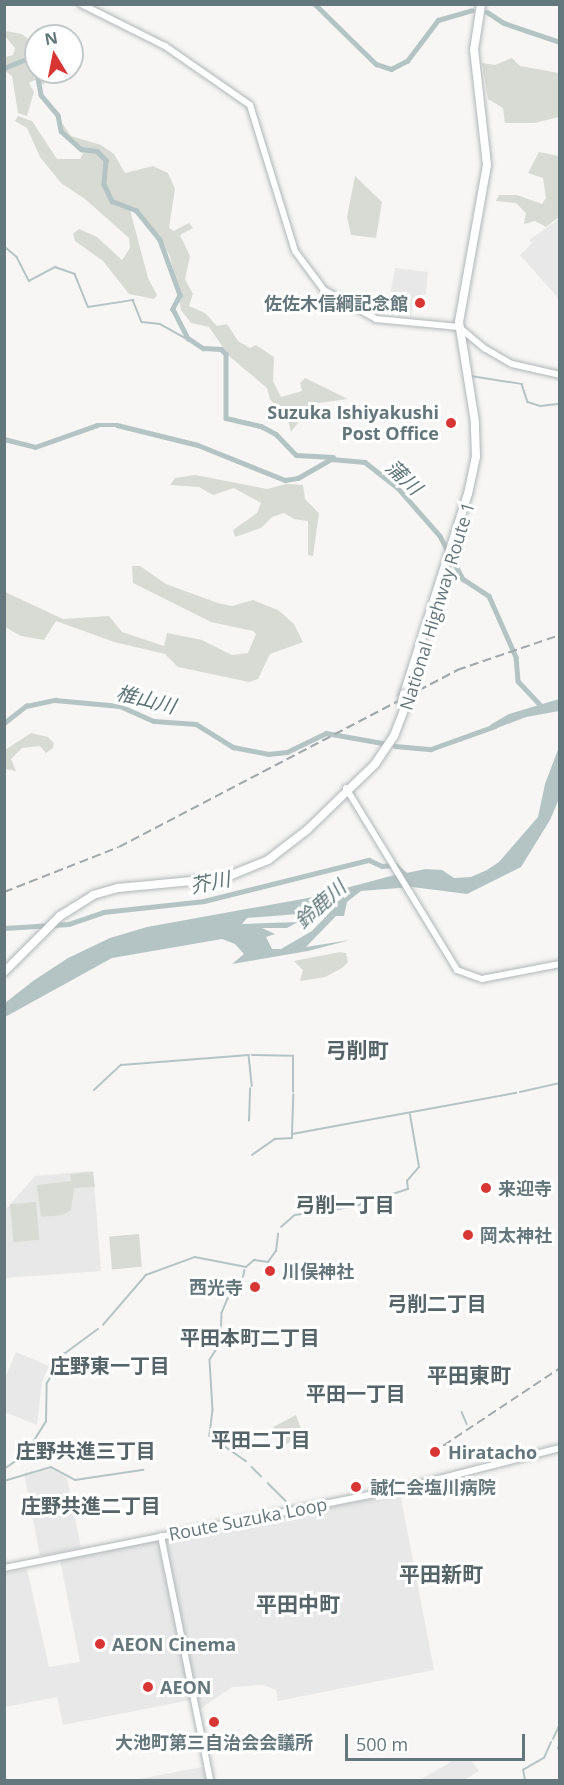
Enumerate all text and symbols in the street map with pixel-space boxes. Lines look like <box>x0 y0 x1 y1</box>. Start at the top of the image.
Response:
north arrow <box>24 24 84 84</box>
text: N <box>43 26 60 50</box>
place label: 佐佐木信綱記念館 <box>264 292 408 314</box>
marker: 佐佐木信綱記念館 <box>413 296 427 310</box>
place label: Suzuka Ishiyakushi Post Office <box>267 402 439 444</box>
marker: Suzuka Ishiyakushi Post Office <box>444 416 458 430</box>
water label: 蒲川 <box>381 455 427 499</box>
street label: National Highway Route 1 <box>395 499 479 713</box>
water label: 椎山川 <box>114 680 178 718</box>
water label: 芥川 <box>188 866 232 898</box>
water label: 鈴鹿川 <box>290 875 350 933</box>
district label: 弓削町 <box>326 1037 388 1063</box>
place label: 来迎寺 <box>498 1177 552 1199</box>
marker: 来迎寺 <box>479 1181 493 1195</box>
district label: 弓削一丁目 <box>295 1192 395 1216</box>
place label: 岡太神社 <box>480 1224 552 1246</box>
marker: 岡太神社 <box>461 1228 475 1242</box>
place label: 川俣神社 <box>282 1260 354 1282</box>
marker: 川俣神社 <box>263 1264 277 1278</box>
place label: 西光寺 <box>189 1276 243 1298</box>
marker: 西光寺 <box>248 1280 262 1294</box>
district label: 弓削二丁目 <box>387 1291 487 1315</box>
district label: 平田本町二丁目 <box>180 1325 320 1349</box>
district label: 庄野東一丁目 <box>50 1353 170 1377</box>
district label: 平田東町 <box>427 1362 511 1388</box>
district label: 平田一丁目 <box>306 1381 406 1405</box>
district label: 平田二丁目 <box>211 1427 311 1451</box>
district label: 庄野共進三丁目 <box>16 1438 156 1462</box>
place label: Hiratacho <box>448 1441 537 1463</box>
marker: Hiratacho <box>426 1443 444 1461</box>
place label: 誠仁会塩川病院 <box>370 1476 496 1498</box>
marker: 誠仁会塩川病院 <box>347 1478 365 1496</box>
district label: 庄野共進二丁目 <box>21 1493 161 1517</box>
street label: Route Suzuka Loop <box>167 1493 329 1545</box>
district label: 平田新町 <box>399 1561 483 1587</box>
district label: 平田中町 <box>256 1591 340 1617</box>
place label: AEON Cinema <box>112 1633 236 1655</box>
marker: AEON Cinema <box>93 1637 107 1651</box>
place label: AEON <box>160 1676 211 1698</box>
marker: AEON <box>141 1680 155 1694</box>
marker: 大池町第三自治会会議所 <box>207 1715 221 1729</box>
scale bar <box>348 1722 528 1760</box>
place label: 大池町第三自治会会議所 <box>115 1731 313 1753</box>
text: 500 m <box>356 1732 408 1756</box>

